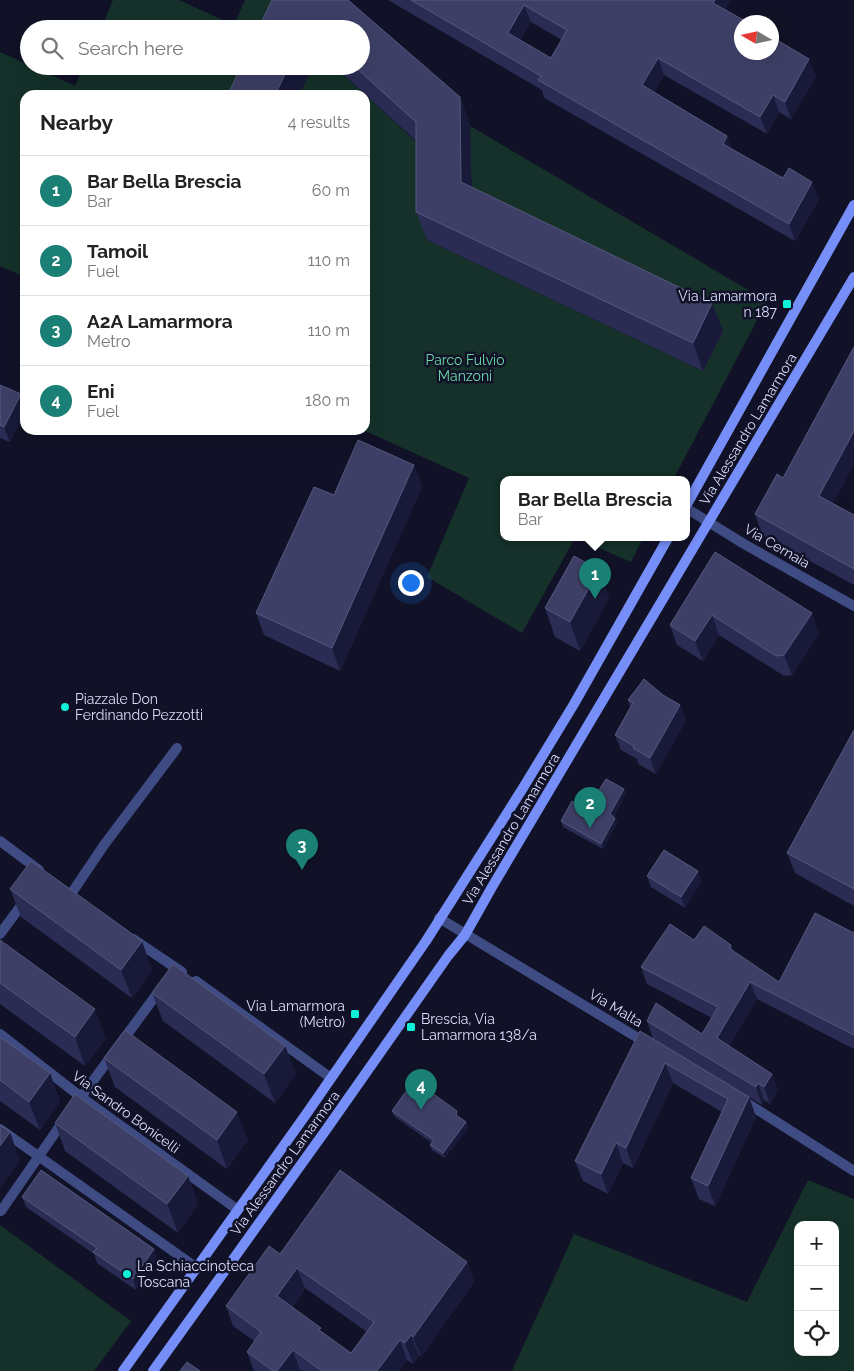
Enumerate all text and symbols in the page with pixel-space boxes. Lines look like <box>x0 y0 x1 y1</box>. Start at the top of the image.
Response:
north arrow <box>734 15 779 60</box>
search box <box>20 20 370 75</box>
icon: search <box>38 34 66 62</box>
text: Search here <box>78 37 184 59</box>
text: Nearby <box>40 110 113 135</box>
text: 4 results <box>288 113 350 132</box>
text: Bar Bella Brescia <box>87 170 242 192</box>
text: 1 <box>52 181 60 200</box>
text: 60 m <box>312 181 350 200</box>
text: Bar <box>87 192 112 211</box>
text: Tamoil <box>87 240 148 262</box>
text: 2 <box>51 251 61 270</box>
text: 110 m <box>308 251 350 270</box>
text: Fuel <box>87 262 119 281</box>
place label: Via Lamarmora n 187 <box>678 288 777 320</box>
marker: Via Lamarmora n 187 <box>781 298 793 310</box>
text: A2A Lamarmora <box>87 310 233 332</box>
text: 3 <box>52 321 60 340</box>
text: 110 m <box>308 321 350 340</box>
text: Metro <box>87 332 130 351</box>
street label: Via Alessandro Lamarmora <box>696 350 800 508</box>
park label: Parco Fulvio Manzoni <box>426 352 504 384</box>
text: Eni <box>87 380 115 402</box>
text: 4 <box>51 391 61 410</box>
text: 180 m <box>305 391 350 410</box>
text: Fuel <box>87 402 119 421</box>
popup <box>500 476 690 541</box>
text: Bar Bella Brescia <box>518 488 672 510</box>
text: Bar <box>518 510 543 529</box>
street label: Via Cernaia <box>741 521 813 571</box>
pin: 1 <box>579 558 611 599</box>
your location <box>398 570 424 596</box>
place label: Piazzale Don Ferdinando Pezzotti <box>75 691 203 723</box>
marker: Piazzale Don Ferdinando Pezzotti <box>59 701 71 713</box>
street label: Via Alessandro Lamarmora <box>459 750 563 908</box>
pin: 2 <box>574 787 606 828</box>
pin: 3 <box>286 829 318 870</box>
street label: Via Malta <box>586 986 646 1030</box>
place label: Via Lamarmora (Metro) <box>246 998 345 1030</box>
marker: Via Lamarmora (Metro) <box>349 1008 361 1020</box>
place label: Brescia, Via Lamarmora 138/a <box>421 1011 537 1043</box>
marker: Brescia, Via Lamarmora 138/a <box>405 1021 417 1033</box>
street label: Via Sandro Bonicelli <box>69 1068 183 1156</box>
pin: 4 <box>405 1069 437 1110</box>
street label: Via Alessandro Lamarmora <box>227 1088 343 1238</box>
map controls <box>794 1221 839 1356</box>
button: + <box>794 1221 839 1266</box>
place label: La Schiaccinoteca Toscana <box>137 1258 254 1290</box>
button: − <box>794 1266 839 1311</box>
marker: La Schiaccinoteca Toscana <box>121 1268 133 1280</box>
button: locate <box>794 1311 839 1356</box>

